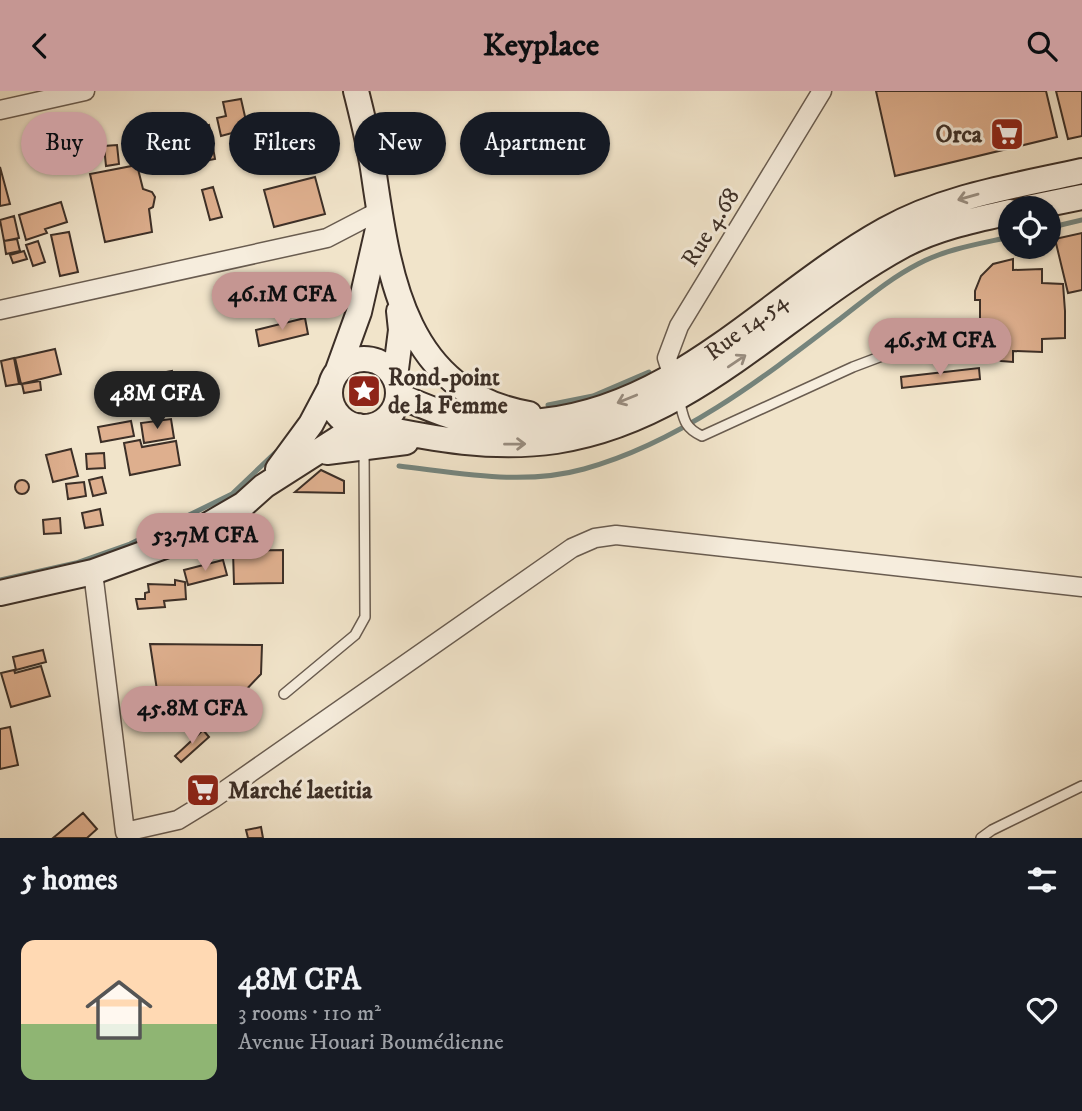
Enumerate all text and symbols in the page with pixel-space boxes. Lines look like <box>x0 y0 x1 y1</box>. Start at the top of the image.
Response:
text: Keyplace <box>483 26 599 66</box>
icon: back <box>21 27 59 65</box>
icon: search <box>1023 27 1061 65</box>
chip: Buy <box>21 112 107 175</box>
chip: Rent <box>121 112 215 175</box>
chip: Filters <box>229 112 340 175</box>
chip: New <box>354 112 446 175</box>
chip: Apartment <box>460 112 610 175</box>
supermarket icon: Orca <box>988 115 1026 153</box>
place label: Orca <box>936 120 983 150</box>
street label: Rue 4.68 <box>675 183 747 272</box>
one-way arrow <box>957 191 979 204</box>
map controls <box>998 196 1061 259</box>
button: locate <box>998 196 1061 259</box>
pin: 46.1M CFA <box>202 273 362 332</box>
text: 46.1M CFA <box>228 280 336 309</box>
street label: Rue 14.54 <box>699 285 795 368</box>
pin: 46.5M CFA <box>860 319 1020 378</box>
text: 46.5M CFA <box>884 326 996 355</box>
one-way arrow <box>727 354 746 369</box>
place label: Rond-point de la Femme <box>388 363 508 421</box>
pin: 48M CFA <box>92 371 222 431</box>
place icon: Rond-point de la Femme <box>345 372 383 410</box>
text: 48M CFA <box>110 379 204 408</box>
one-way arrow <box>616 393 638 406</box>
one-way arrow <box>504 437 527 450</box>
pin: 53.7M CFA <box>125 513 285 573</box>
text: 53.7M CFA <box>152 521 258 550</box>
pin: 45.8M CFA <box>112 687 272 746</box>
text: 45.8M CFA <box>137 694 247 723</box>
supermarket icon: Marché laetitia <box>184 771 222 809</box>
place label: Marché laetitia <box>228 776 373 806</box>
icon: filters <box>1023 861 1061 899</box>
text: 5 homes <box>21 862 117 899</box>
text: 48M CFA <box>238 962 361 999</box>
icon: home <box>77 968 161 1052</box>
icon: heart <box>1023 991 1061 1029</box>
text: 3 rooms · 110 m² <box>238 999 381 1028</box>
text: Avenue Houari Boumédienne <box>238 1028 504 1057</box>

